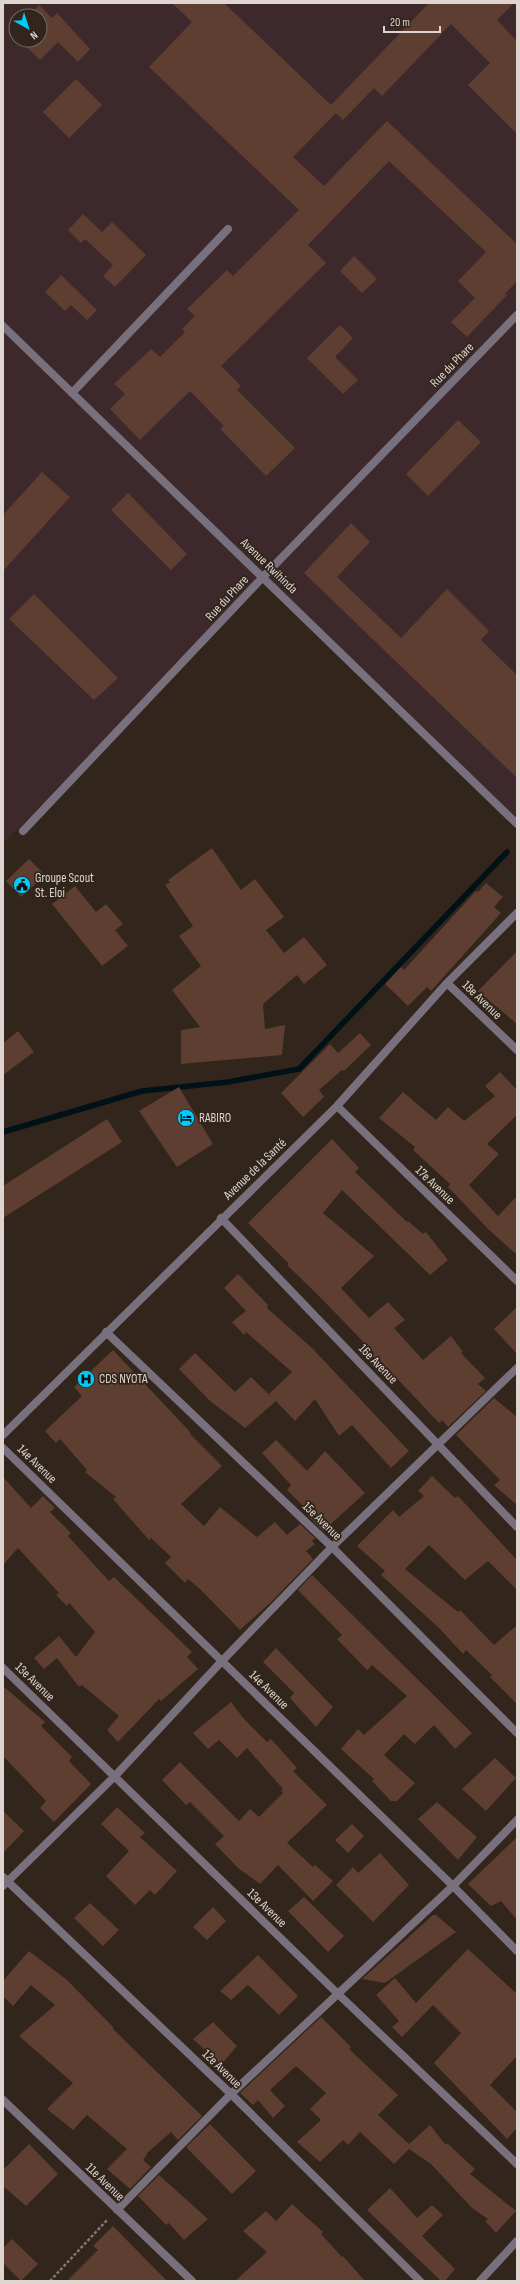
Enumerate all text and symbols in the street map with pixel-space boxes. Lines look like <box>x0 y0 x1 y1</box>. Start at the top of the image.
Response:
north arrow <box>8 8 48 48</box>
scale bar <box>384 8 440 34</box>
text: 20 m <box>390 15 410 30</box>
text: N <box>28 28 40 42</box>
street label: Rue du Phare <box>427 339 477 391</box>
street label: Avenue Rwihinda <box>236 534 301 597</box>
street label: Rue du Phare <box>202 572 252 624</box>
place label: Groupe Scout St. Eloi <box>35 870 94 901</box>
public building icon: Groupe Scout St. Eloi <box>12 875 32 895</box>
street label: 18e Avenue <box>459 977 505 1023</box>
hotel icon: RABIRO <box>176 1108 196 1128</box>
place label: RABIRO <box>199 1110 231 1126</box>
street label: Avenue de la Santé <box>219 1135 290 1204</box>
street label: 17e Avenue <box>412 1162 458 1208</box>
street label: 16e Avenue <box>355 1341 401 1387</box>
hospital icon: CDS NYOTA <box>76 1369 96 1389</box>
place label: CDS NYOTA <box>99 1371 148 1387</box>
street label: 14e Avenue <box>14 1441 60 1487</box>
street label: 15e Avenue <box>299 1498 345 1544</box>
street label: 13e Avenue <box>12 1659 58 1705</box>
street label: 14e Avenue <box>246 1667 292 1713</box>
street label: 13e Avenue <box>244 1885 290 1931</box>
street label: 12e Avenue <box>199 2046 245 2092</box>
street label: 11e Avenue <box>82 2160 128 2204</box>

